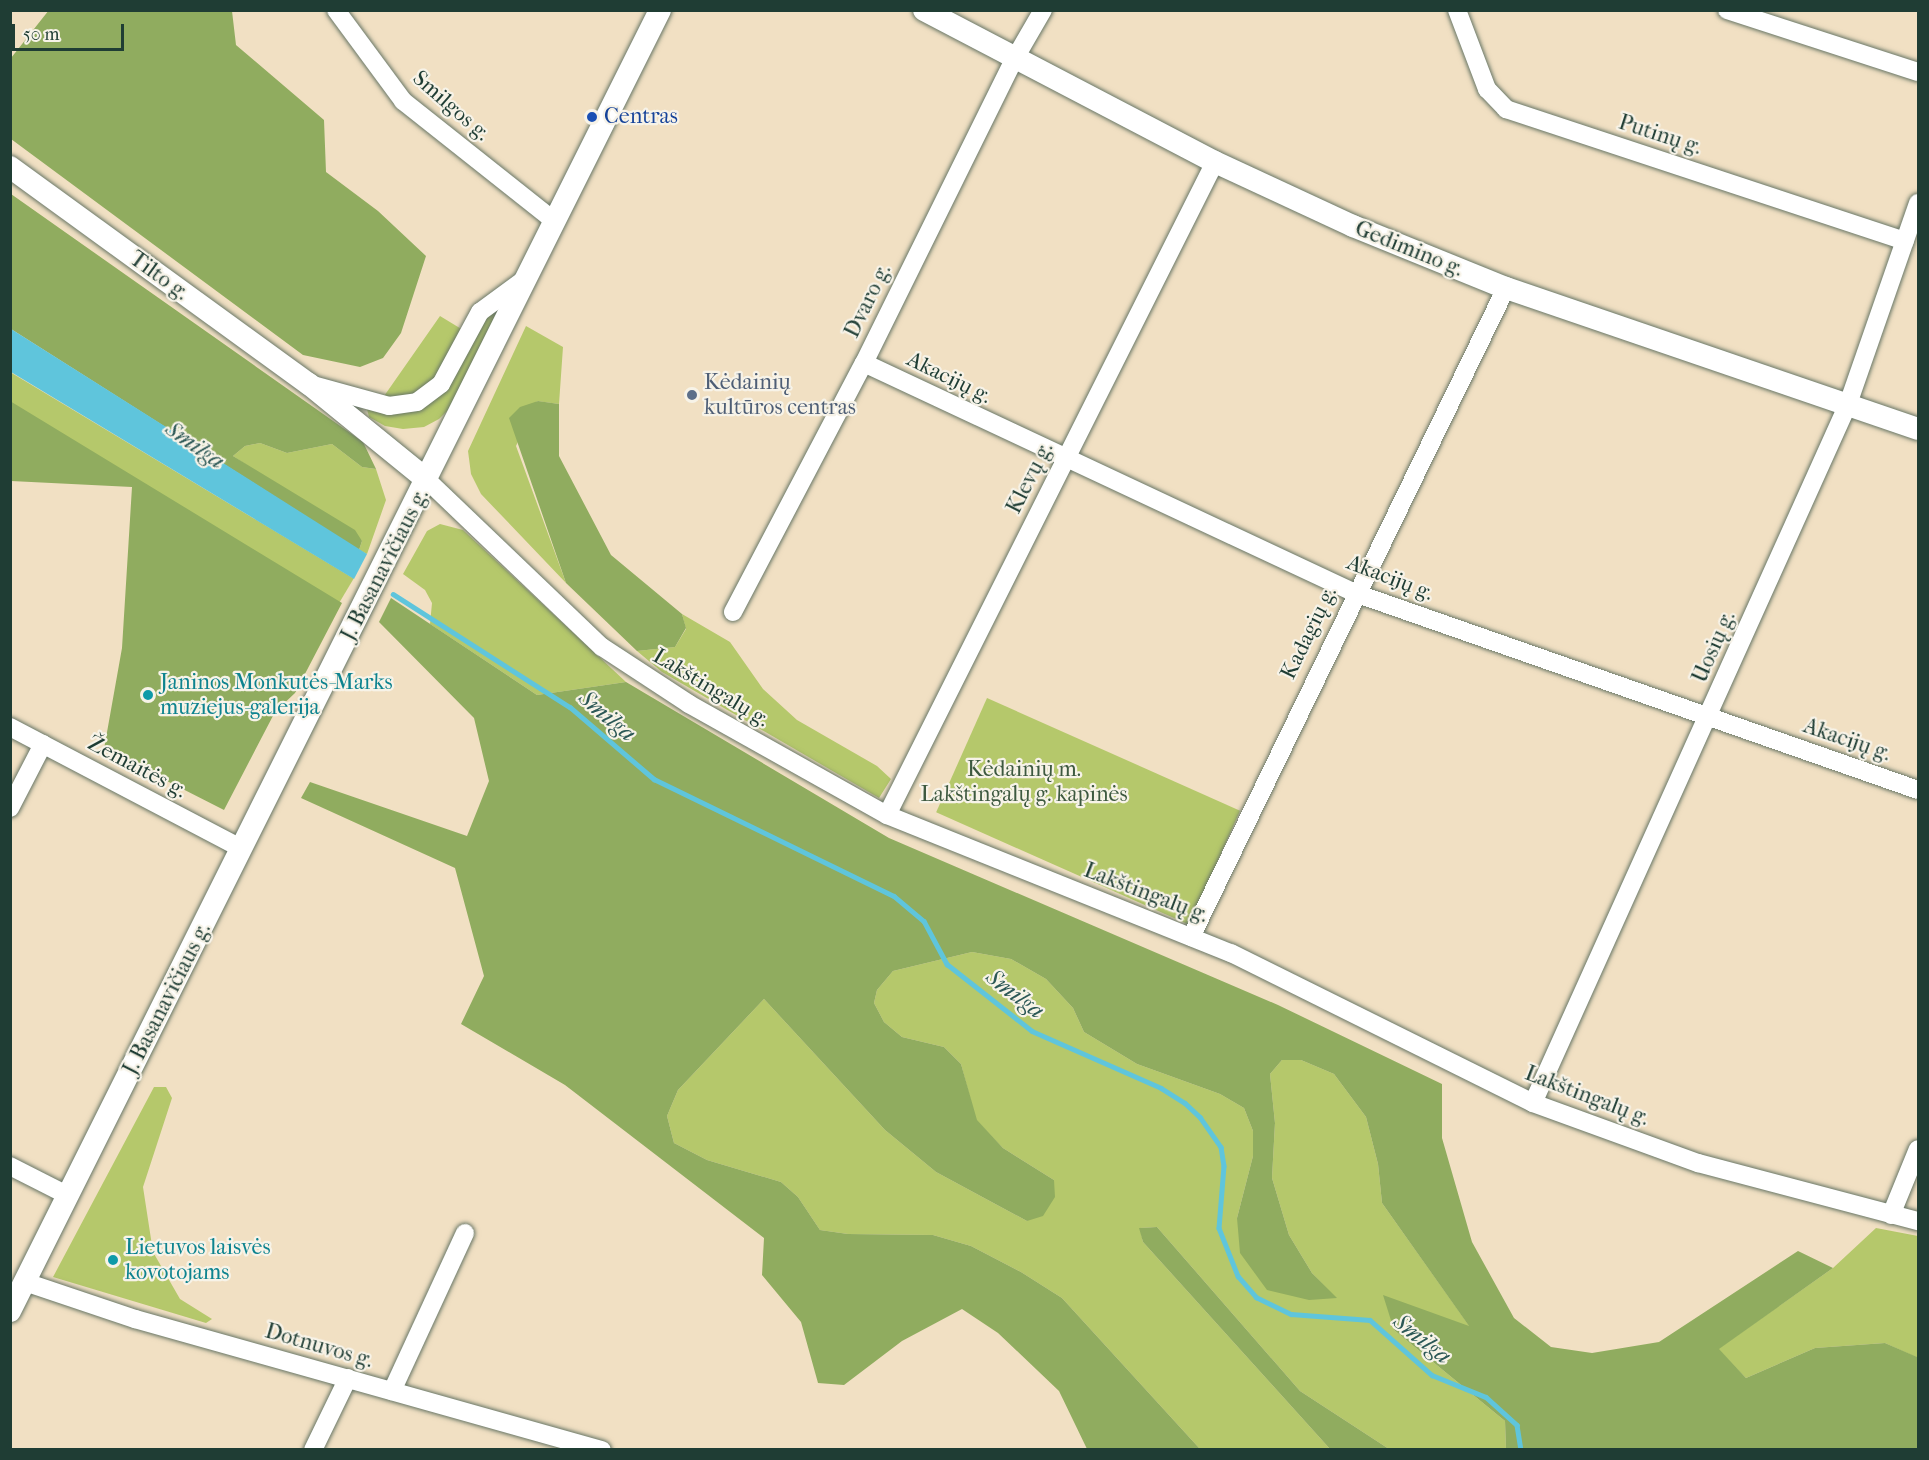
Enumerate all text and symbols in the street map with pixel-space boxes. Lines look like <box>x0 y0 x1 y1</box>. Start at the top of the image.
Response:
scale bar <box>15 12 128 50</box>
text: 50 m <box>23 24 59 45</box>
street label: Smilgos g. <box>407 65 495 147</box>
place label: Centras <box>604 104 678 130</box>
street label: Putinų g. <box>1615 109 1705 161</box>
marker: Centras <box>585 110 599 124</box>
street label: Gedimino g. <box>1351 215 1467 283</box>
street label: Tilto g. <box>124 246 194 306</box>
street label: Dvaro g. <box>839 260 897 342</box>
street label: Akacijų g. <box>902 346 996 410</box>
place label: Kėdainių kultūros centras <box>704 369 856 420</box>
marker: Kėdainių kultūros centras <box>685 388 699 402</box>
water label: Smilga <box>160 414 230 476</box>
street label: Klevų g. <box>1001 438 1059 518</box>
street label: J. Basanavičiaus g. <box>335 485 435 645</box>
street label: Akacijų g. <box>1343 549 1437 607</box>
street label: Kadagių g. <box>1275 582 1343 684</box>
street label: Uosių g. <box>1687 607 1741 687</box>
street label: Lakštingalų g. <box>648 643 774 733</box>
place label: Janinos Monkutės-Marks muziejus-galerija <box>160 669 393 720</box>
water label: Smilga <box>573 684 641 748</box>
marker: Janinos Monkutės-Marks muziejus-galerija <box>141 688 155 702</box>
street label: Akacijų g. <box>1800 713 1894 767</box>
street label: Žemaitės g. <box>83 730 191 804</box>
park label: Kėdainių m. Lakštingalų g. kapinės <box>920 756 1128 807</box>
street label: Lakštingalų g. <box>1080 857 1212 929</box>
street label: J. Basanavičiaus g. <box>117 919 217 1079</box>
water label: Smilga <box>980 963 1050 1025</box>
street label: Lakštingalų g. <box>1521 1060 1653 1132</box>
place label: Lietuvos laisvės kovotojams <box>125 1234 271 1286</box>
marker: Lietuvos laisvės kovotojams <box>106 1253 120 1267</box>
water label: Smilga <box>1387 1307 1457 1371</box>
street label: Dotnuvos g. <box>262 1318 376 1374</box>

